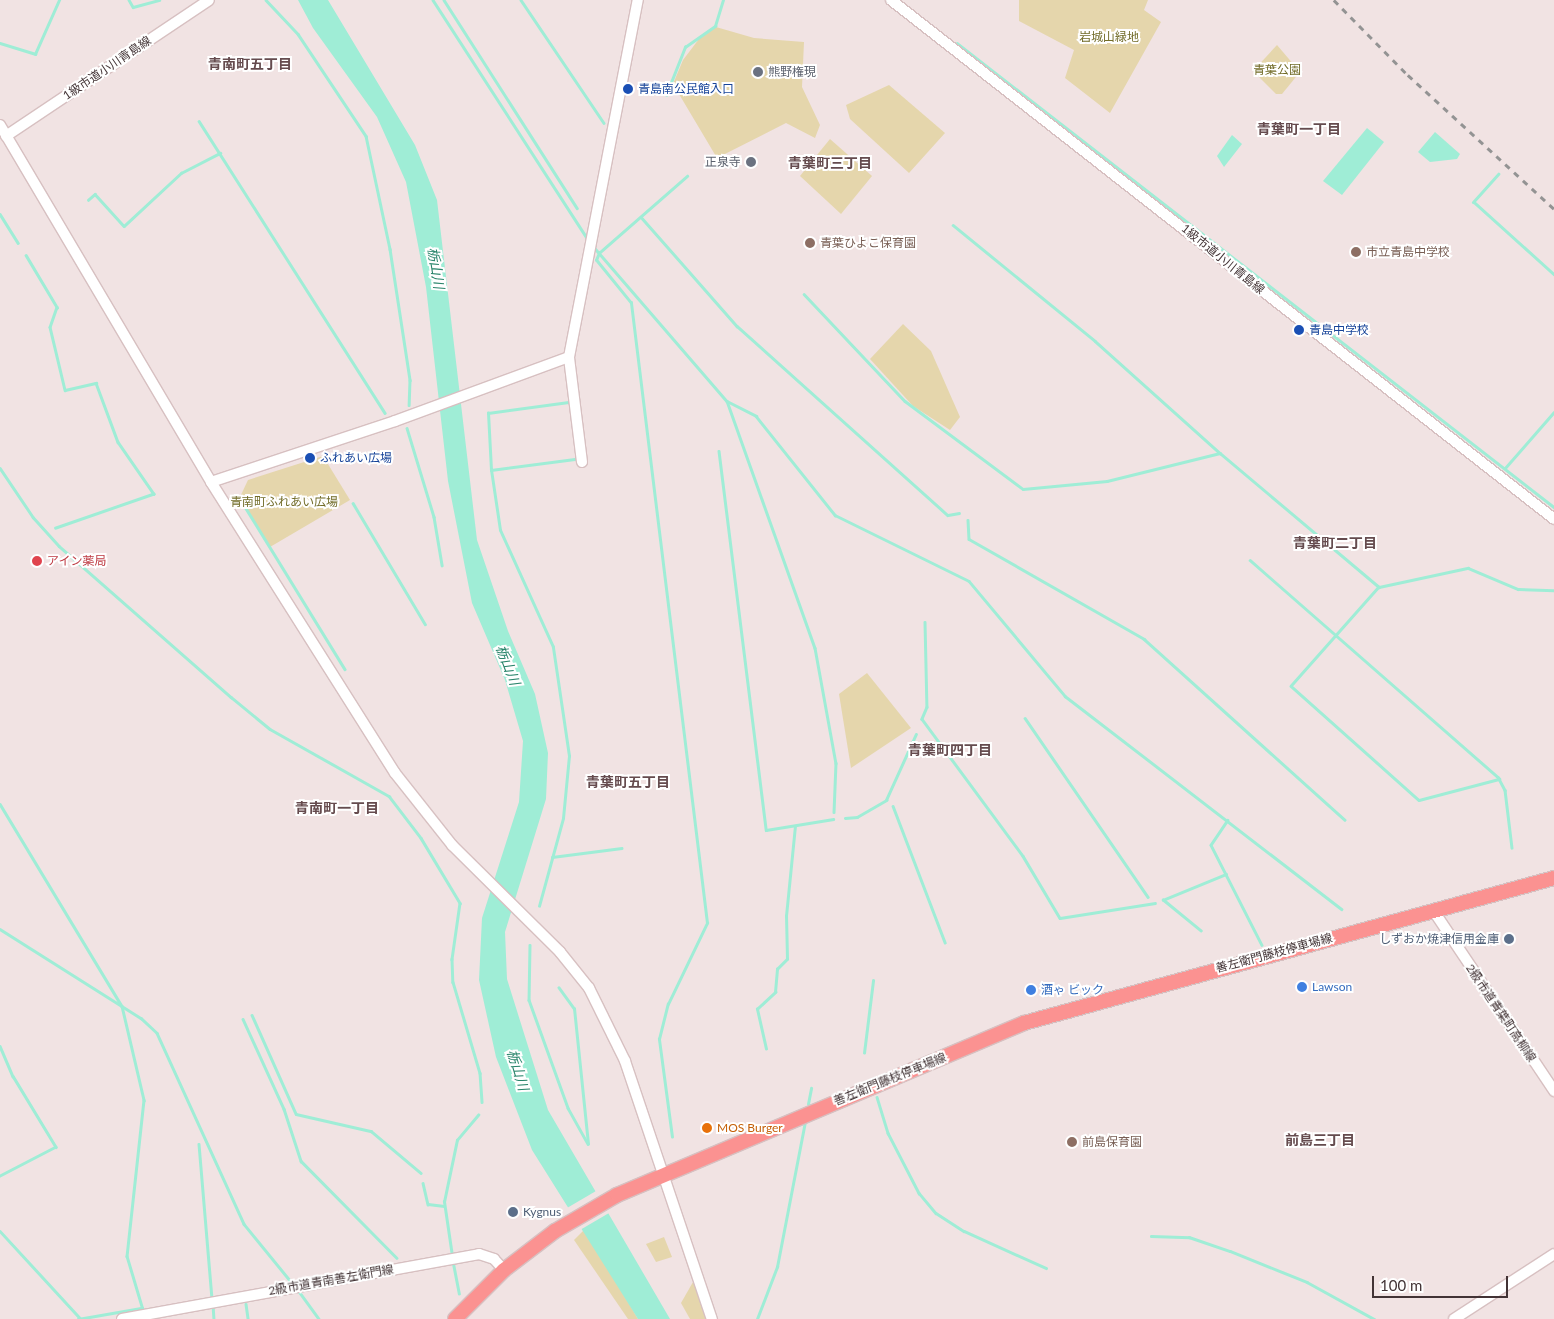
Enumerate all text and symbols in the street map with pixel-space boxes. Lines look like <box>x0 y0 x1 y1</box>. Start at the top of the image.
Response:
park label: 岩城山緑地 <box>1079 30 1139 44</box>
street label: 1級市道小川青島線 <box>60 33 154 103</box>
district label: 青南町五丁目 <box>208 56 292 72</box>
park label: 青葉公園 <box>1253 63 1301 77</box>
place label: 熊野権現 <box>768 65 816 79</box>
marker: 熊野権現 <box>752 66 764 78</box>
place label: 青島南公民館入口 <box>638 82 734 96</box>
marker: 青島南公民館入口 <box>622 83 634 95</box>
district label: 青葉町一丁目 <box>1257 121 1341 137</box>
place label: 正泉寺 <box>705 155 741 169</box>
district label: 青葉町三丁目 <box>788 155 872 171</box>
marker: 正泉寺 <box>745 156 757 168</box>
street label: 1級市道小川青島線 <box>1178 221 1268 297</box>
place label: 青葉ひよこ保育園 <box>820 236 916 250</box>
marker: 青葉ひよこ保育園 <box>804 237 816 249</box>
place label: 市立青島中学校 <box>1366 245 1450 259</box>
water label: 栃山川 <box>424 246 448 290</box>
marker: 市立青島中学校 <box>1350 246 1362 258</box>
place label: 青島中学校 <box>1309 323 1369 337</box>
marker: 青島中学校 <box>1293 324 1305 336</box>
place label: ふれあい広場 <box>320 451 392 465</box>
marker: ふれあい広場 <box>304 452 316 464</box>
park label: 青南町ふれあい広場 <box>230 495 338 509</box>
district label: 青葉町二丁目 <box>1293 535 1377 551</box>
place label: アイン薬局 <box>47 554 107 568</box>
marker: アイン薬局 <box>31 555 43 567</box>
water label: 栃山川 <box>493 642 523 688</box>
district label: 青葉町四丁目 <box>908 742 992 758</box>
district label: 青葉町五丁目 <box>586 774 670 790</box>
district label: 青南町一丁目 <box>295 800 379 816</box>
street label: 善左衛門藤枝停車場線 <box>1214 931 1334 975</box>
place label: しずおか焼津信用金庫 <box>1379 932 1499 946</box>
marker: しずおか焼津信用金庫 <box>1503 933 1515 945</box>
street label: 2級市道青葉町高柳線 <box>1463 961 1539 1065</box>
place label: Lawson <box>1312 980 1352 994</box>
marker: Lawson <box>1296 981 1308 993</box>
place label: 酒ゃ ビック <box>1041 983 1104 997</box>
marker: 酒ゃ ビック <box>1025 984 1037 996</box>
water label: 栃山川 <box>504 1047 532 1093</box>
street label: 善左衛門藤枝停車場線 <box>832 1050 948 1108</box>
place label: MOS Burger <box>717 1121 783 1135</box>
marker: MOS Burger <box>701 1122 713 1134</box>
district label: 前島三丁目 <box>1285 1132 1355 1148</box>
place label: 前島保育園 <box>1082 1135 1142 1149</box>
marker: 前島保育園 <box>1066 1136 1078 1148</box>
place label: Kygnus <box>523 1205 561 1219</box>
marker: Kygnus <box>507 1206 519 1218</box>
street label: 2級市道青南善左衛門線 <box>267 1262 395 1298</box>
scale bar <box>1374 1266 1510 1298</box>
text: 100 m <box>1380 1276 1422 1294</box>

